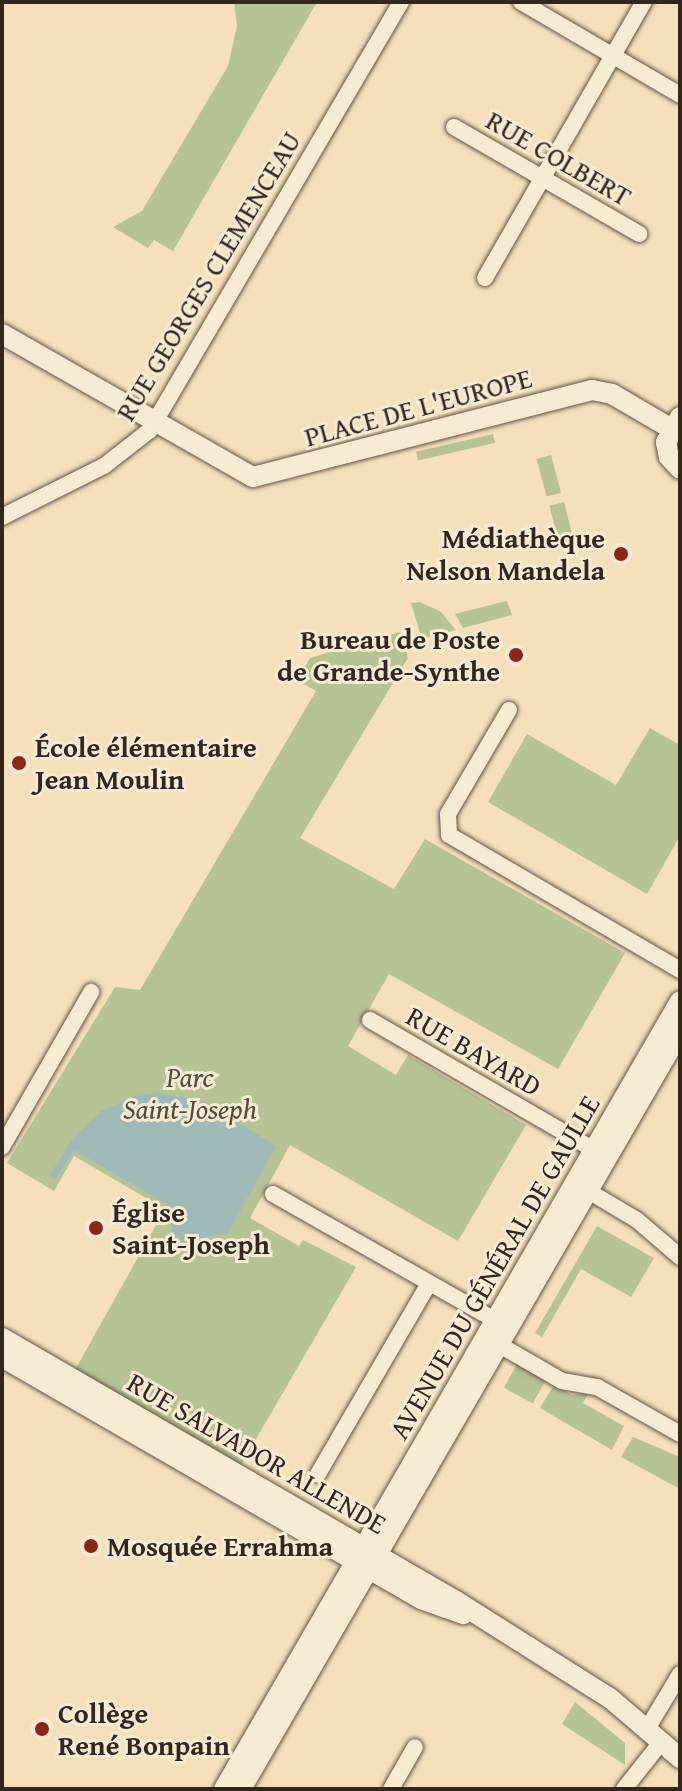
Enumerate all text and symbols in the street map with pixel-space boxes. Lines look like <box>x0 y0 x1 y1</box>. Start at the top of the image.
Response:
street label: RUE COLBERT <box>480 103 638 213</box>
street label: RUE GEORGES CLEMENCEAU <box>108 125 308 427</box>
street label: PLACE DE L'EUROPE <box>301 360 535 454</box>
place label: Médiathèque Nelson Mandela <box>406 521 605 587</box>
marker: Médiathèque Nelson Mandela <box>612 545 630 563</box>
place label: Bureau de Poste de Grande-Synthe <box>277 622 500 688</box>
marker: Bureau de Poste de Grande-Synthe <box>507 646 525 664</box>
place label: École élémentaire Jean Moulin <box>35 730 257 796</box>
marker: École élémentaire Jean Moulin <box>10 754 28 772</box>
street label: RUE BAYARD <box>401 999 547 1103</box>
park label: Parc Saint-Joseph <box>123 1060 257 1126</box>
street label: AVENUE DU GÉNÉRAL DE GAULLE <box>382 1089 606 1445</box>
place label: Église Saint-Joseph <box>112 1195 270 1261</box>
marker: Église Saint-Joseph <box>87 1219 105 1237</box>
street label: RUE SALVADOR ALLENDE <box>122 1365 392 1541</box>
place label: Mosquée Errahma <box>107 1529 333 1563</box>
marker: Mosquée Errahma <box>82 1537 100 1555</box>
place label: Collège René Bonpain <box>58 1696 230 1762</box>
marker: Collège René Bonpain <box>33 1720 51 1738</box>

